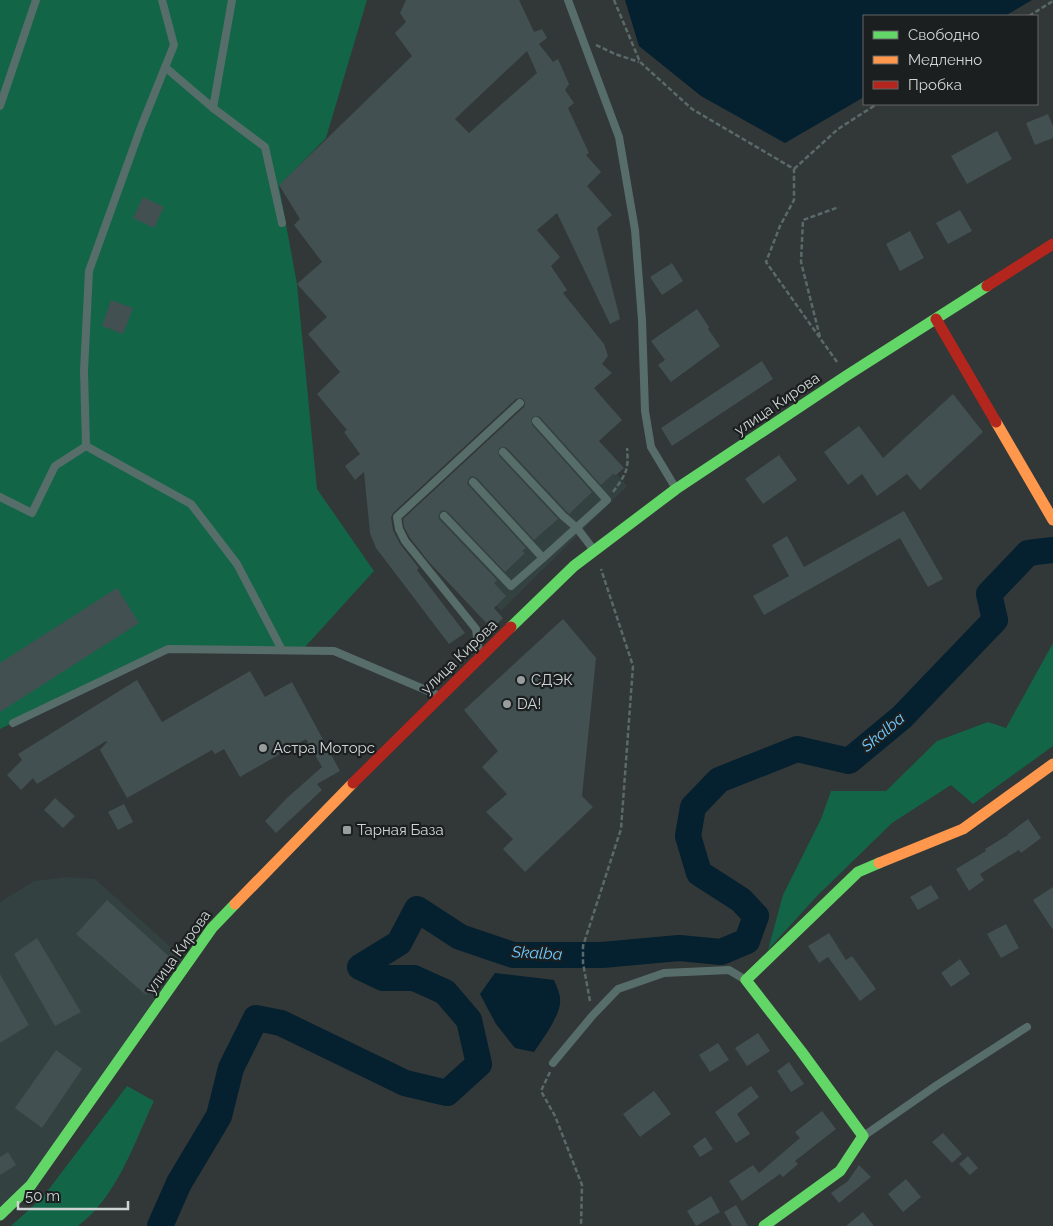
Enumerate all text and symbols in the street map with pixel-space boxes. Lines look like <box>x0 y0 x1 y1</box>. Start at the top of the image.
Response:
legend <box>863 15 1038 105</box>
text: Свободно <box>908 26 980 44</box>
text: Медленно <box>908 51 982 69</box>
text: Пробка <box>908 76 962 94</box>
street label: улица Кирова <box>731 369 823 439</box>
street label: улица Кирова <box>417 616 501 698</box>
place label: СДЭК <box>531 671 573 689</box>
marker: СДЭК <box>515 674 527 686</box>
place label: DA! <box>517 695 541 713</box>
marker: DA! <box>501 698 513 710</box>
water label: Skalba <box>857 708 909 756</box>
place label: Астра Моторс <box>273 739 375 757</box>
marker: Астра Моторс <box>257 742 269 754</box>
place label: Тарная База <box>357 821 444 839</box>
marker: Тарная База <box>341 824 353 836</box>
street label: улица Кирова <box>142 907 214 997</box>
water label: Skalba <box>510 942 563 964</box>
scale bar <box>18 1178 128 1210</box>
text: 50 m <box>25 1187 60 1205</box>

